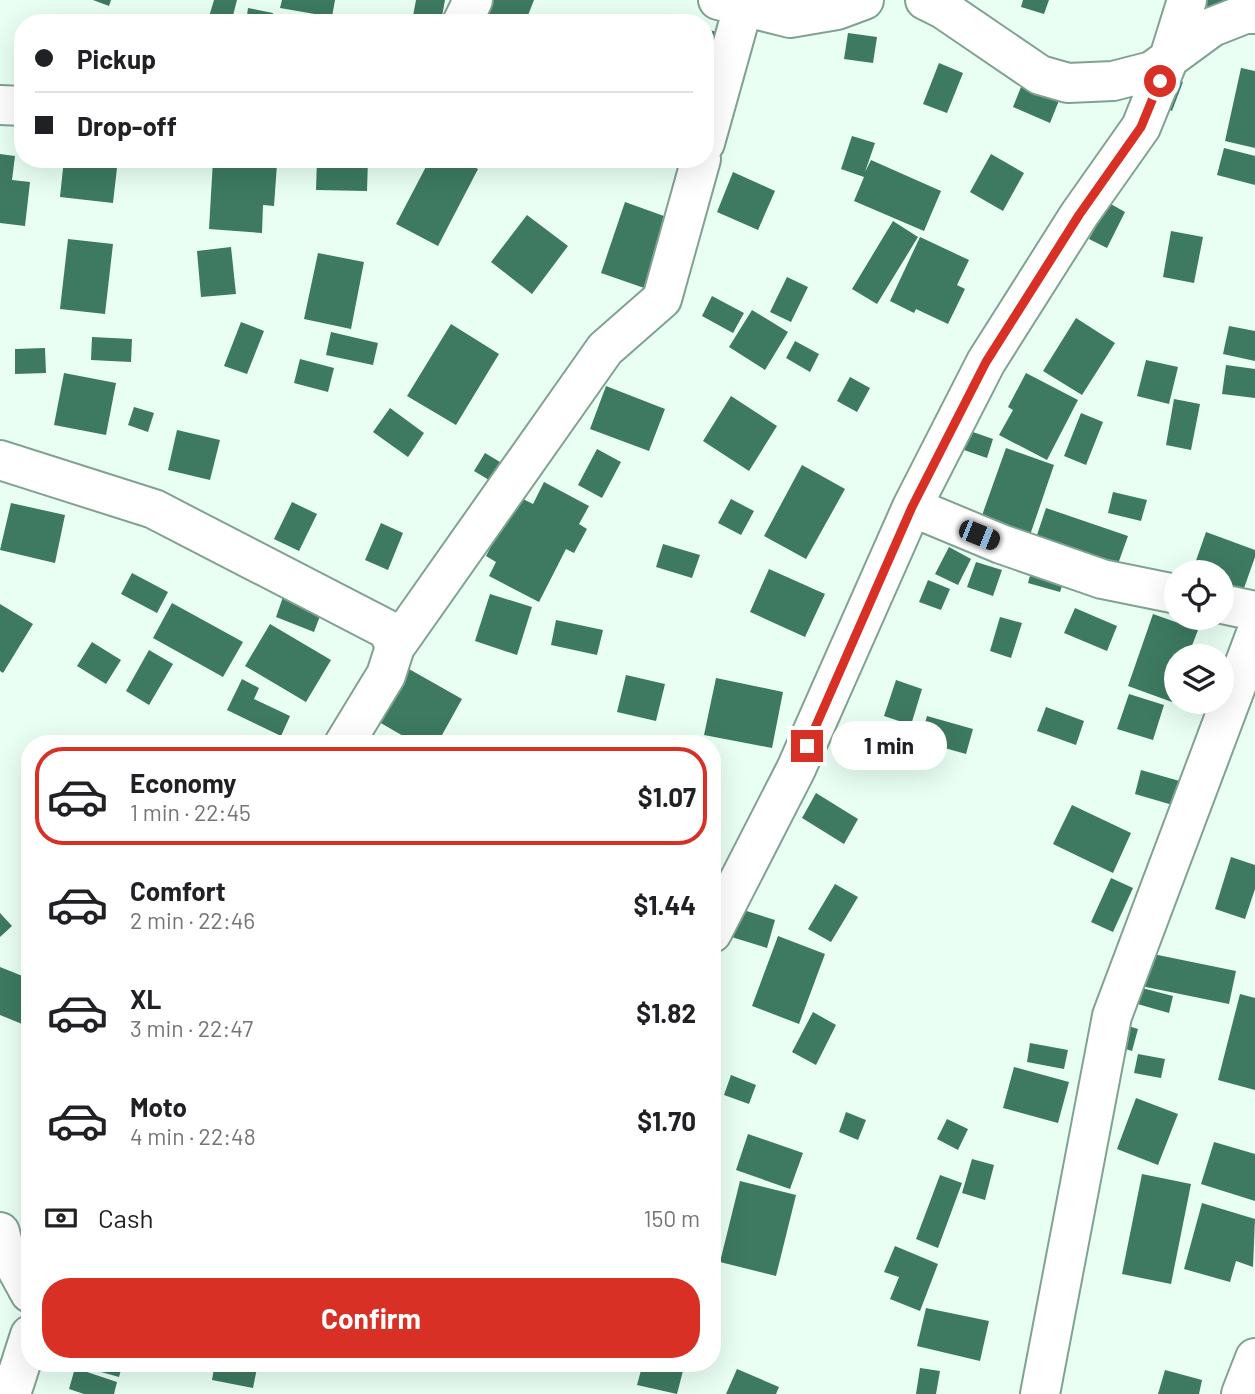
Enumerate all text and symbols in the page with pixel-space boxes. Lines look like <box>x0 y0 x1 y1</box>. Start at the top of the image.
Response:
text: Pickup <box>77 43 156 74</box>
route start <box>1144 65 1176 97</box>
text: Drop-off <box>77 110 177 141</box>
car <box>956 517 1003 553</box>
map controls <box>1164 560 1234 714</box>
button: locate <box>1164 560 1234 630</box>
button: layers <box>1164 644 1234 714</box>
callout: 1 min <box>832 722 947 770</box>
route end <box>791 730 823 762</box>
text: 1 min <box>864 731 914 759</box>
icon: car <box>46 765 109 828</box>
text: Economy <box>130 767 236 798</box>
text: $1.07 <box>638 781 696 812</box>
text: 1 min · 22:45 <box>130 798 251 826</box>
icon: car <box>46 873 109 936</box>
text: Comfort <box>130 875 226 906</box>
text: $1.44 <box>633 889 696 920</box>
text: 2 min · 22:46 <box>130 906 255 934</box>
icon: car <box>46 981 109 1044</box>
text: XL <box>130 983 161 1014</box>
text: $1.82 <box>636 997 696 1028</box>
text: 3 min · 22:47 <box>130 1014 253 1042</box>
icon: car <box>46 1089 109 1152</box>
text: Moto <box>130 1091 187 1122</box>
text: $1.70 <box>637 1105 696 1136</box>
text: 4 min · 22:48 <box>130 1122 256 1150</box>
icon: cash <box>42 1199 80 1237</box>
text: Cash <box>98 1202 153 1233</box>
text: 150 m <box>644 1204 700 1232</box>
button: Confirm <box>42 1278 700 1358</box>

